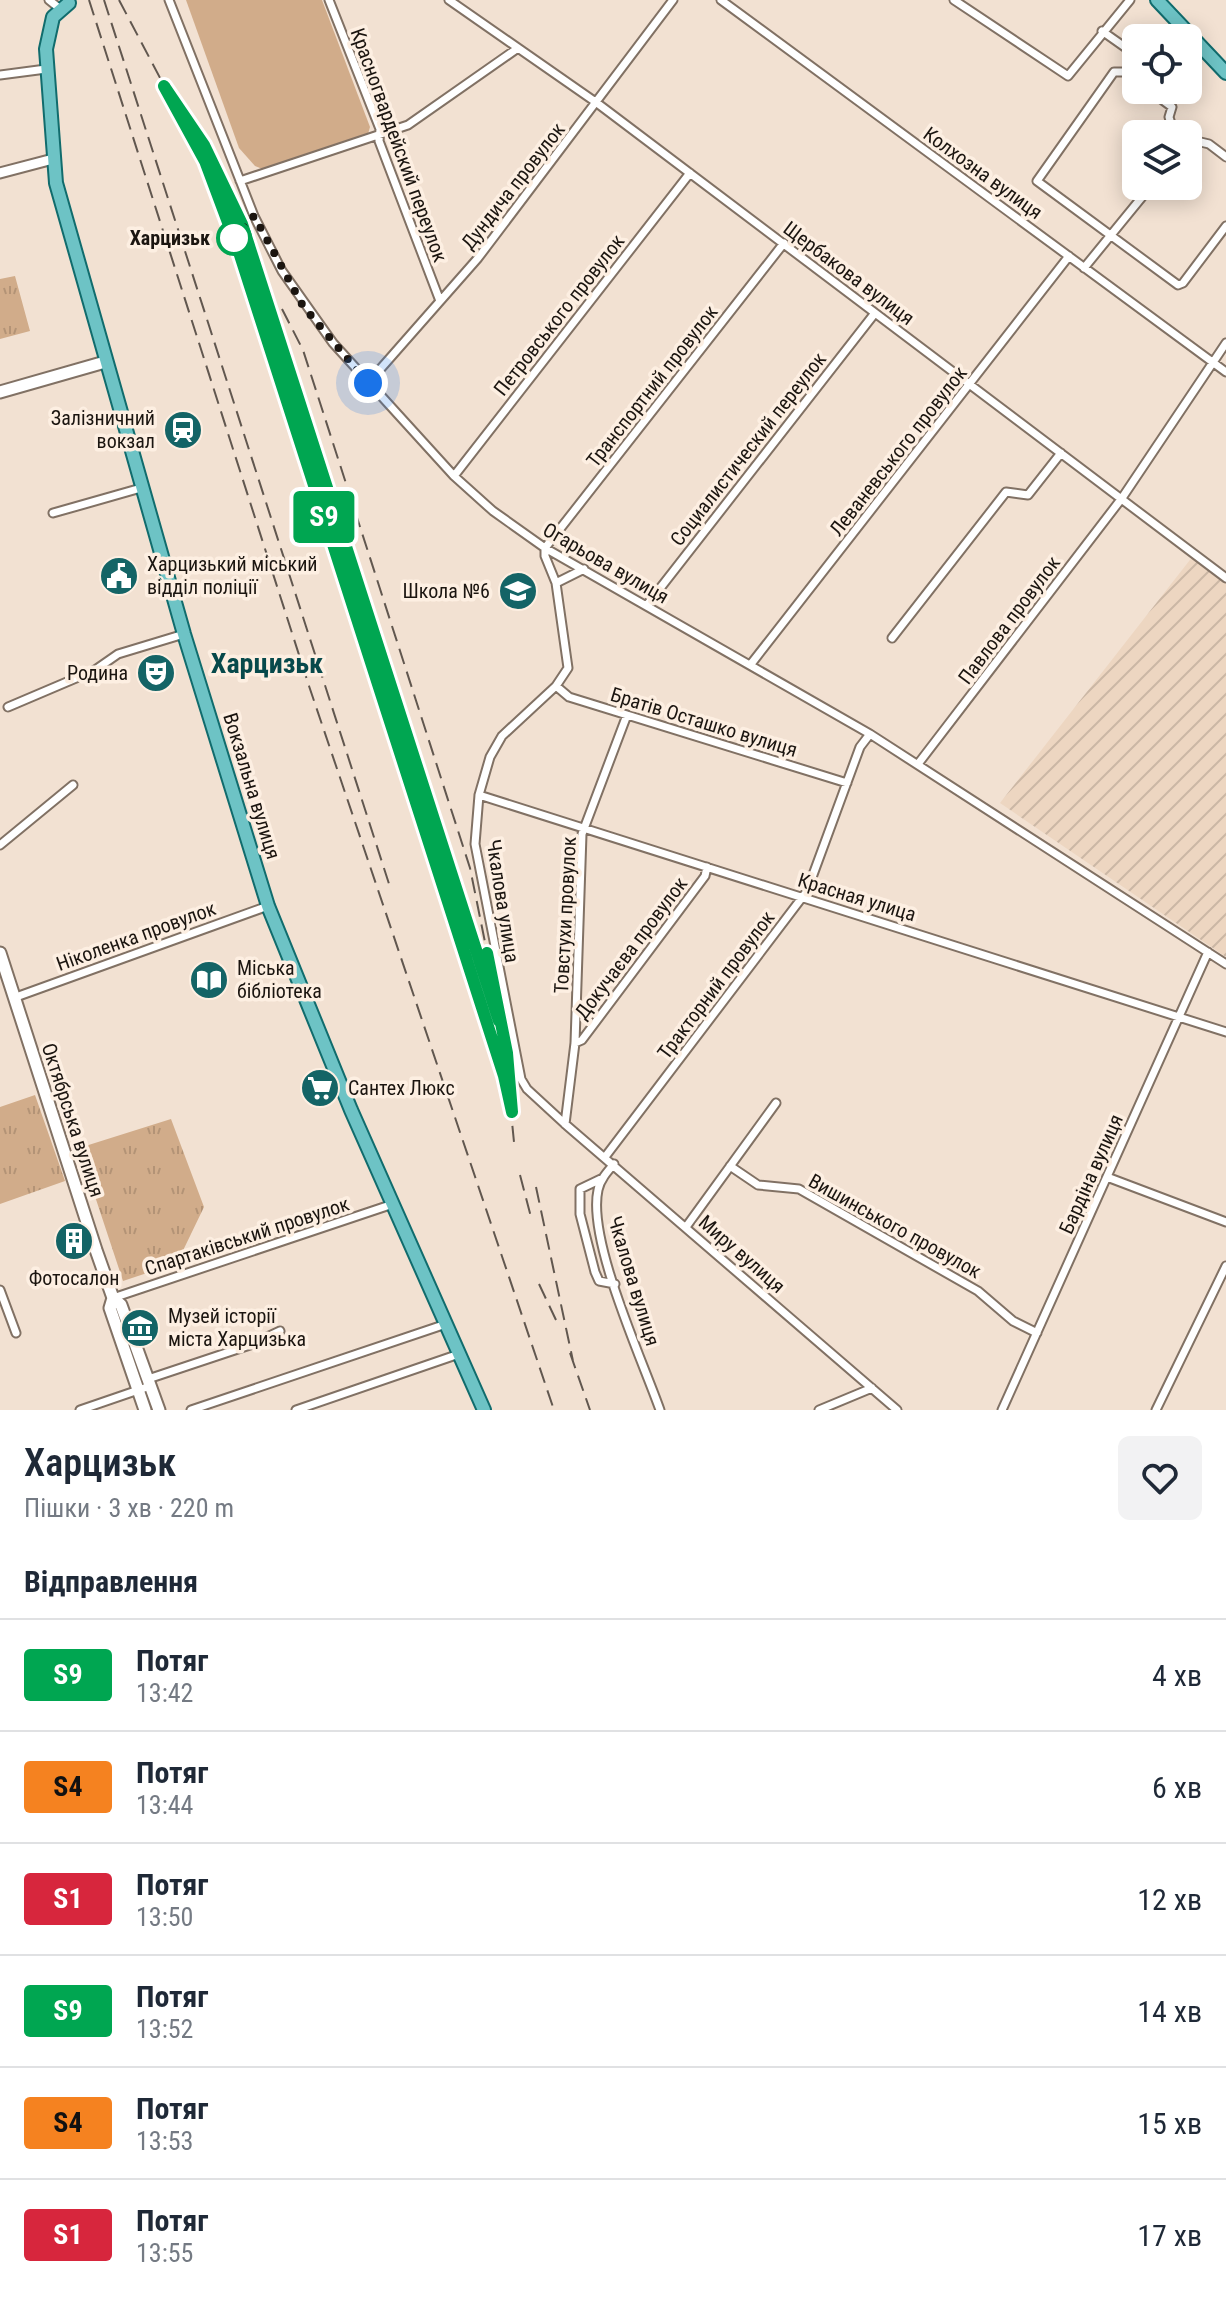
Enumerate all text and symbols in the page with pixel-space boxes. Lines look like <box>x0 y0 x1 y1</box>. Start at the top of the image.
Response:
map controls <box>1122 24 1202 200</box>
button: locate <box>1122 24 1202 104</box>
street label: Красногвардейский переулок <box>345 25 453 266</box>
street label: Дундича провулок <box>456 118 570 254</box>
button: layers <box>1122 120 1202 200</box>
street label: Колхозна вулиця <box>919 122 1047 224</box>
street label: Щербакова вулиця <box>779 216 919 330</box>
marker: Харцизьк <box>217 221 251 255</box>
place label: Харцизьк <box>130 226 210 250</box>
street label: Петровського провулок <box>489 229 630 400</box>
street label: Транспортний провулок <box>581 300 723 472</box>
street label: Социалистический переулок <box>665 347 831 551</box>
street label: Леваневського провулок <box>824 361 972 541</box>
your location <box>348 363 388 403</box>
place label: Залізничний вокзал <box>51 406 155 453</box>
station icon: Залізничний вокзал <box>162 409 204 451</box>
line badge: S9 <box>288 491 360 543</box>
text: S9 <box>309 500 339 533</box>
street label: Огарьова вулиця <box>539 517 673 609</box>
street label: Павлова провулок <box>953 551 1065 689</box>
place label: Харцизький міський відділ поліції <box>147 552 318 599</box>
public building icon: Харцизький міський відділ поліції <box>98 555 140 597</box>
school or university icon: Школа №6 <box>497 570 539 612</box>
place label: Школа №6 <box>402 579 490 603</box>
district label: Харцизьк <box>211 647 323 680</box>
theatre icon: Родина <box>135 652 177 694</box>
place label: Родина <box>67 661 128 685</box>
street label: Братів Осташко вулиця <box>608 682 800 762</box>
street label: Вокзальна вулиця <box>218 710 286 862</box>
street label: Товстухи провулок <box>549 836 581 994</box>
street label: Чкалова улица <box>481 838 525 964</box>
street label: Красная улица <box>795 868 919 926</box>
street label: Докучаєва провулок <box>570 872 693 1024</box>
street label: Ніколенка провулок <box>53 896 219 976</box>
street label: Тракторний провулок <box>652 906 780 1064</box>
place label: Міська бібліотека <box>237 956 322 1003</box>
library icon: Міська бібліотека <box>188 959 230 1001</box>
street label: Октябрська вулиця <box>37 1040 109 1200</box>
supermarket icon: Сантех Люкс <box>299 1067 341 1109</box>
place label: Сантех Люкс <box>348 1076 455 1100</box>
street label: Бардіна вулиця <box>1054 1110 1128 1238</box>
street label: Вишинського провулок <box>805 1169 986 1284</box>
street label: Спартаківський провулок <box>142 1191 353 1280</box>
street label: Миру вулиця <box>694 1210 790 1298</box>
street label: Чкалова вулиця <box>603 1213 665 1349</box>
building icon: Фотосалон <box>53 1220 95 1262</box>
place label: Фотосалон <box>29 1266 119 1290</box>
place label: Музей історії міста Харцизька <box>168 1304 306 1351</box>
museum icon: Музей історії міста Харцизька <box>119 1307 161 1349</box>
button: heart <box>1118 1436 1202 1520</box>
text: Харцизьк <box>24 1441 176 1485</box>
text: Пішки · 3 хв · 220 m <box>24 1493 234 1523</box>
text: Відправлення <box>24 1564 198 1599</box>
text: Потяг <box>136 1643 208 1678</box>
text: S9 <box>53 1658 83 1691</box>
text: 4 хв <box>1152 1658 1202 1693</box>
text: 13:42 <box>136 1678 193 1708</box>
text: Потяг <box>136 1755 208 1790</box>
text: S4 <box>53 1770 83 1803</box>
text: 6 хв <box>1152 1770 1202 1805</box>
text: 13:44 <box>136 1790 193 1820</box>
text: Потяг <box>136 1867 208 1902</box>
text: S1 <box>53 1882 83 1915</box>
text: 12 хв <box>1137 1882 1202 1917</box>
text: 13:50 <box>136 1902 193 1932</box>
text: Потяг <box>136 1979 208 2014</box>
text: S9 <box>53 1994 83 2027</box>
text: 14 хв <box>1137 1994 1202 2029</box>
text: 13:52 <box>136 2014 193 2044</box>
text: Потяг <box>136 2091 208 2126</box>
text: S4 <box>53 2106 83 2139</box>
text: 15 хв <box>1137 2106 1202 2141</box>
text: 13:53 <box>136 2126 193 2156</box>
text: Потяг <box>136 2203 208 2238</box>
text: S1 <box>53 2218 83 2251</box>
text: 17 хв <box>1137 2218 1202 2253</box>
text: 13:55 <box>136 2238 193 2268</box>

